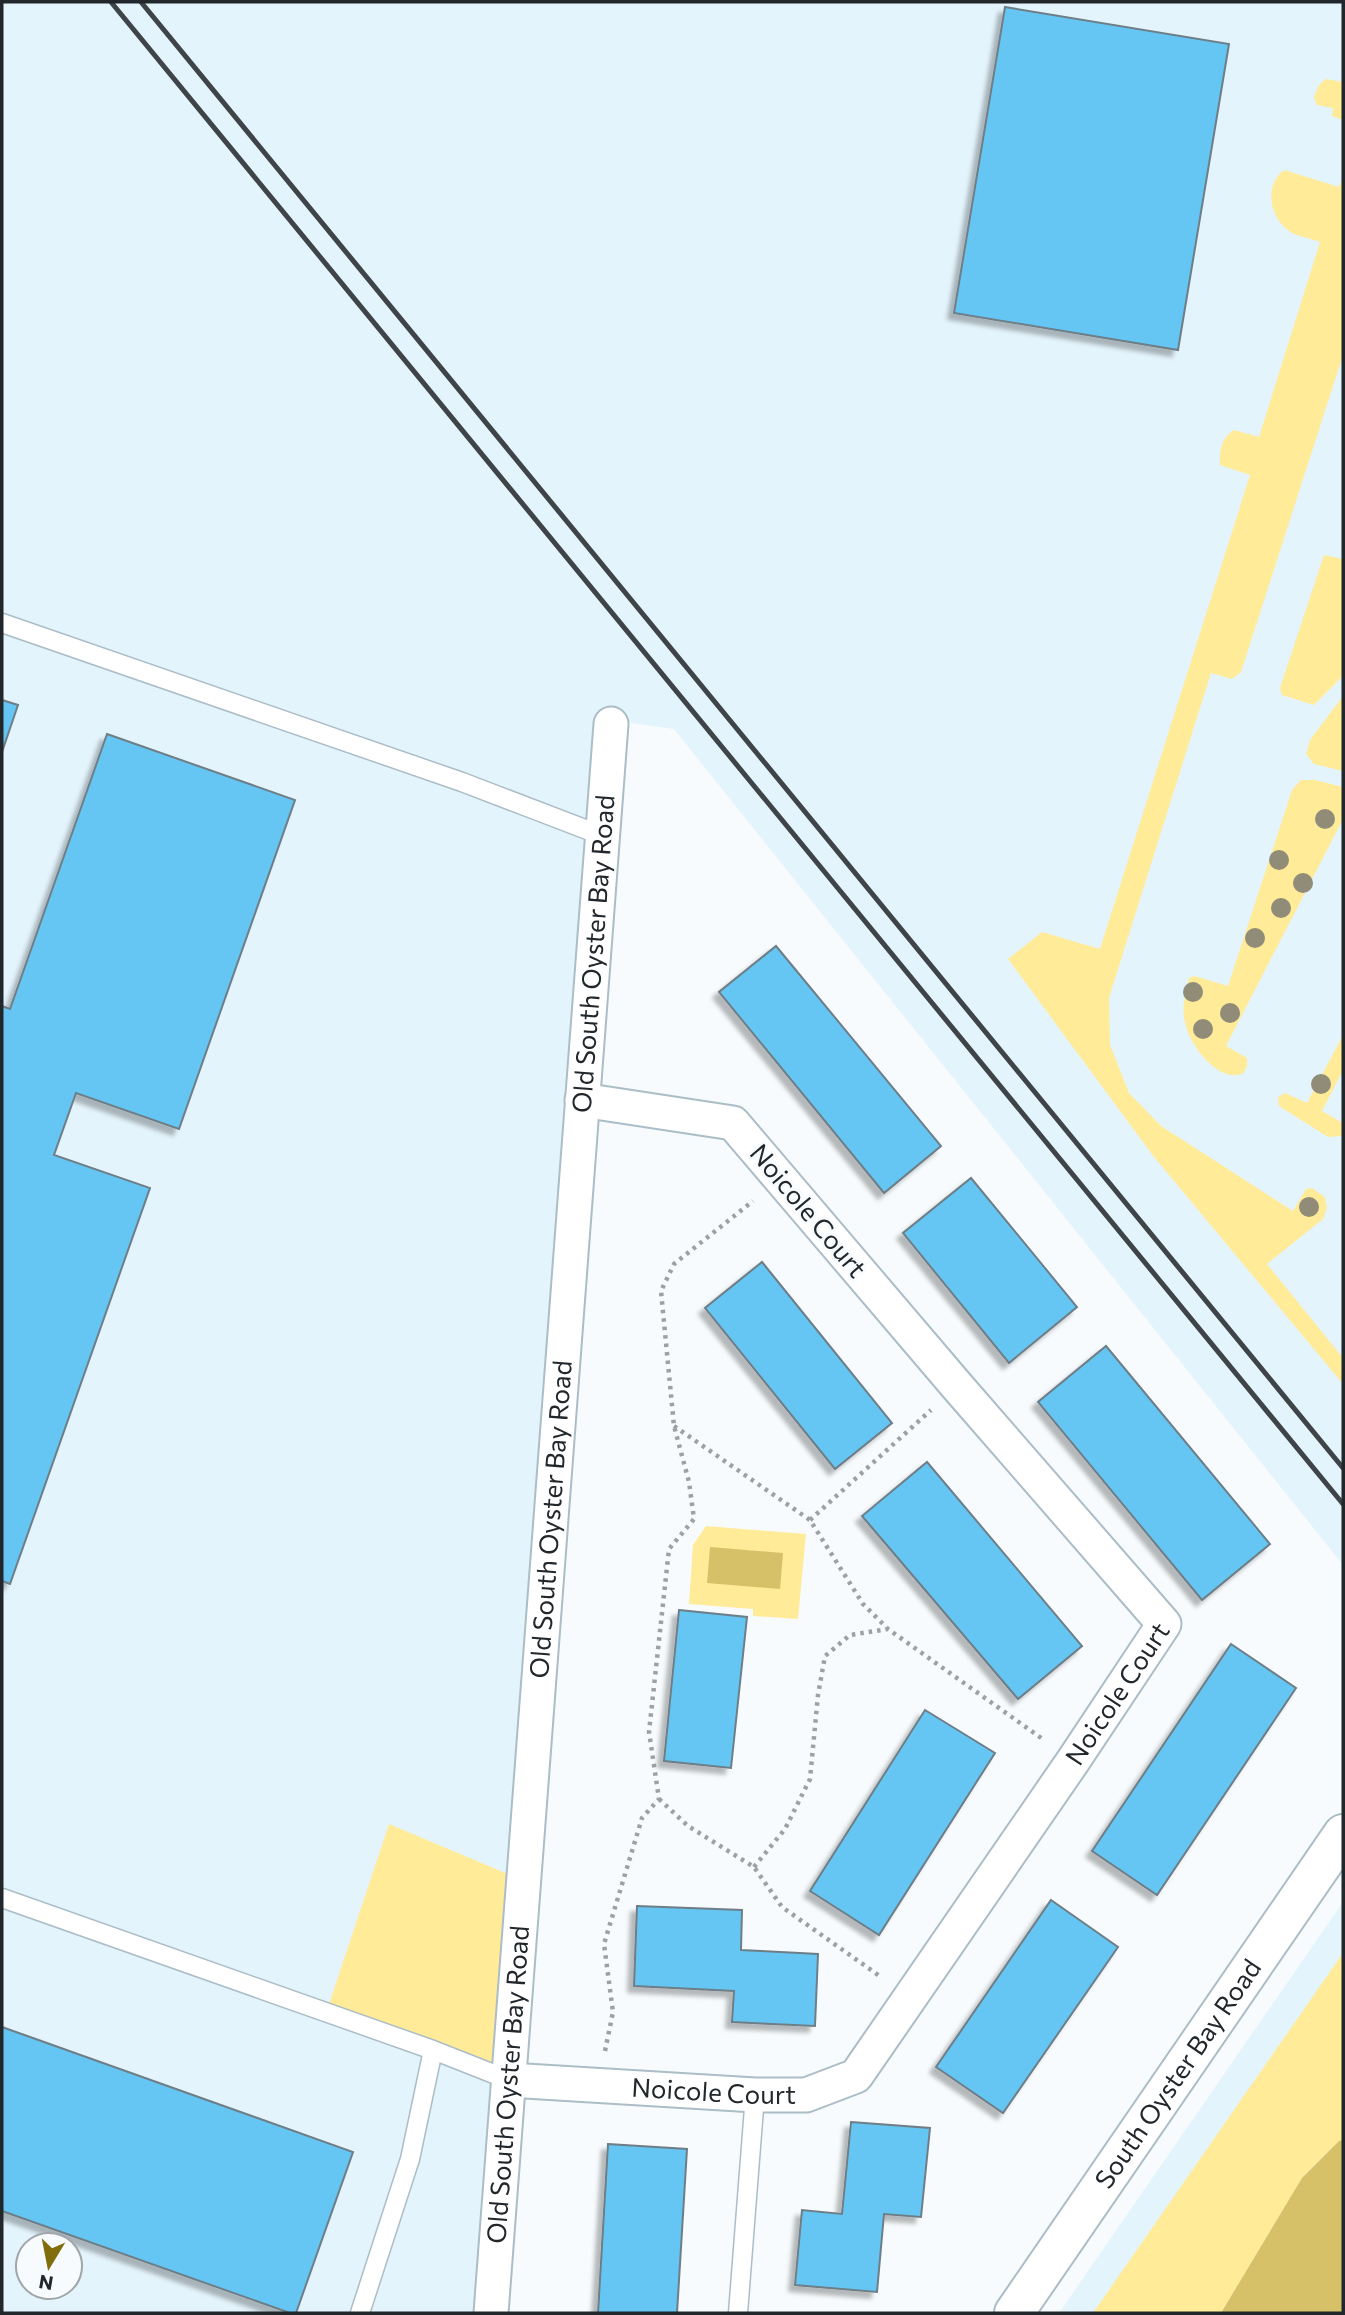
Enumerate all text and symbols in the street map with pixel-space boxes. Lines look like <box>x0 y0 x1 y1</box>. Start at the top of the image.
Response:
street label: Old South Oyster Bay Road <box>565 794 620 1114</box>
street label: Noicole Court <box>744 1137 874 1283</box>
street label: Old South Oyster Bay Road <box>522 1359 577 1679</box>
street label: Noicole Court <box>1058 1616 1175 1770</box>
street label: Old South Oyster Bay Road <box>479 1924 534 2245</box>
street label: South Oyster Bay Road <box>1087 1953 1266 2194</box>
street label: Noicole Court <box>631 2071 796 2109</box>
north arrow <box>14 2231 84 2301</box>
text: N <box>37 2271 55 2296</box>

